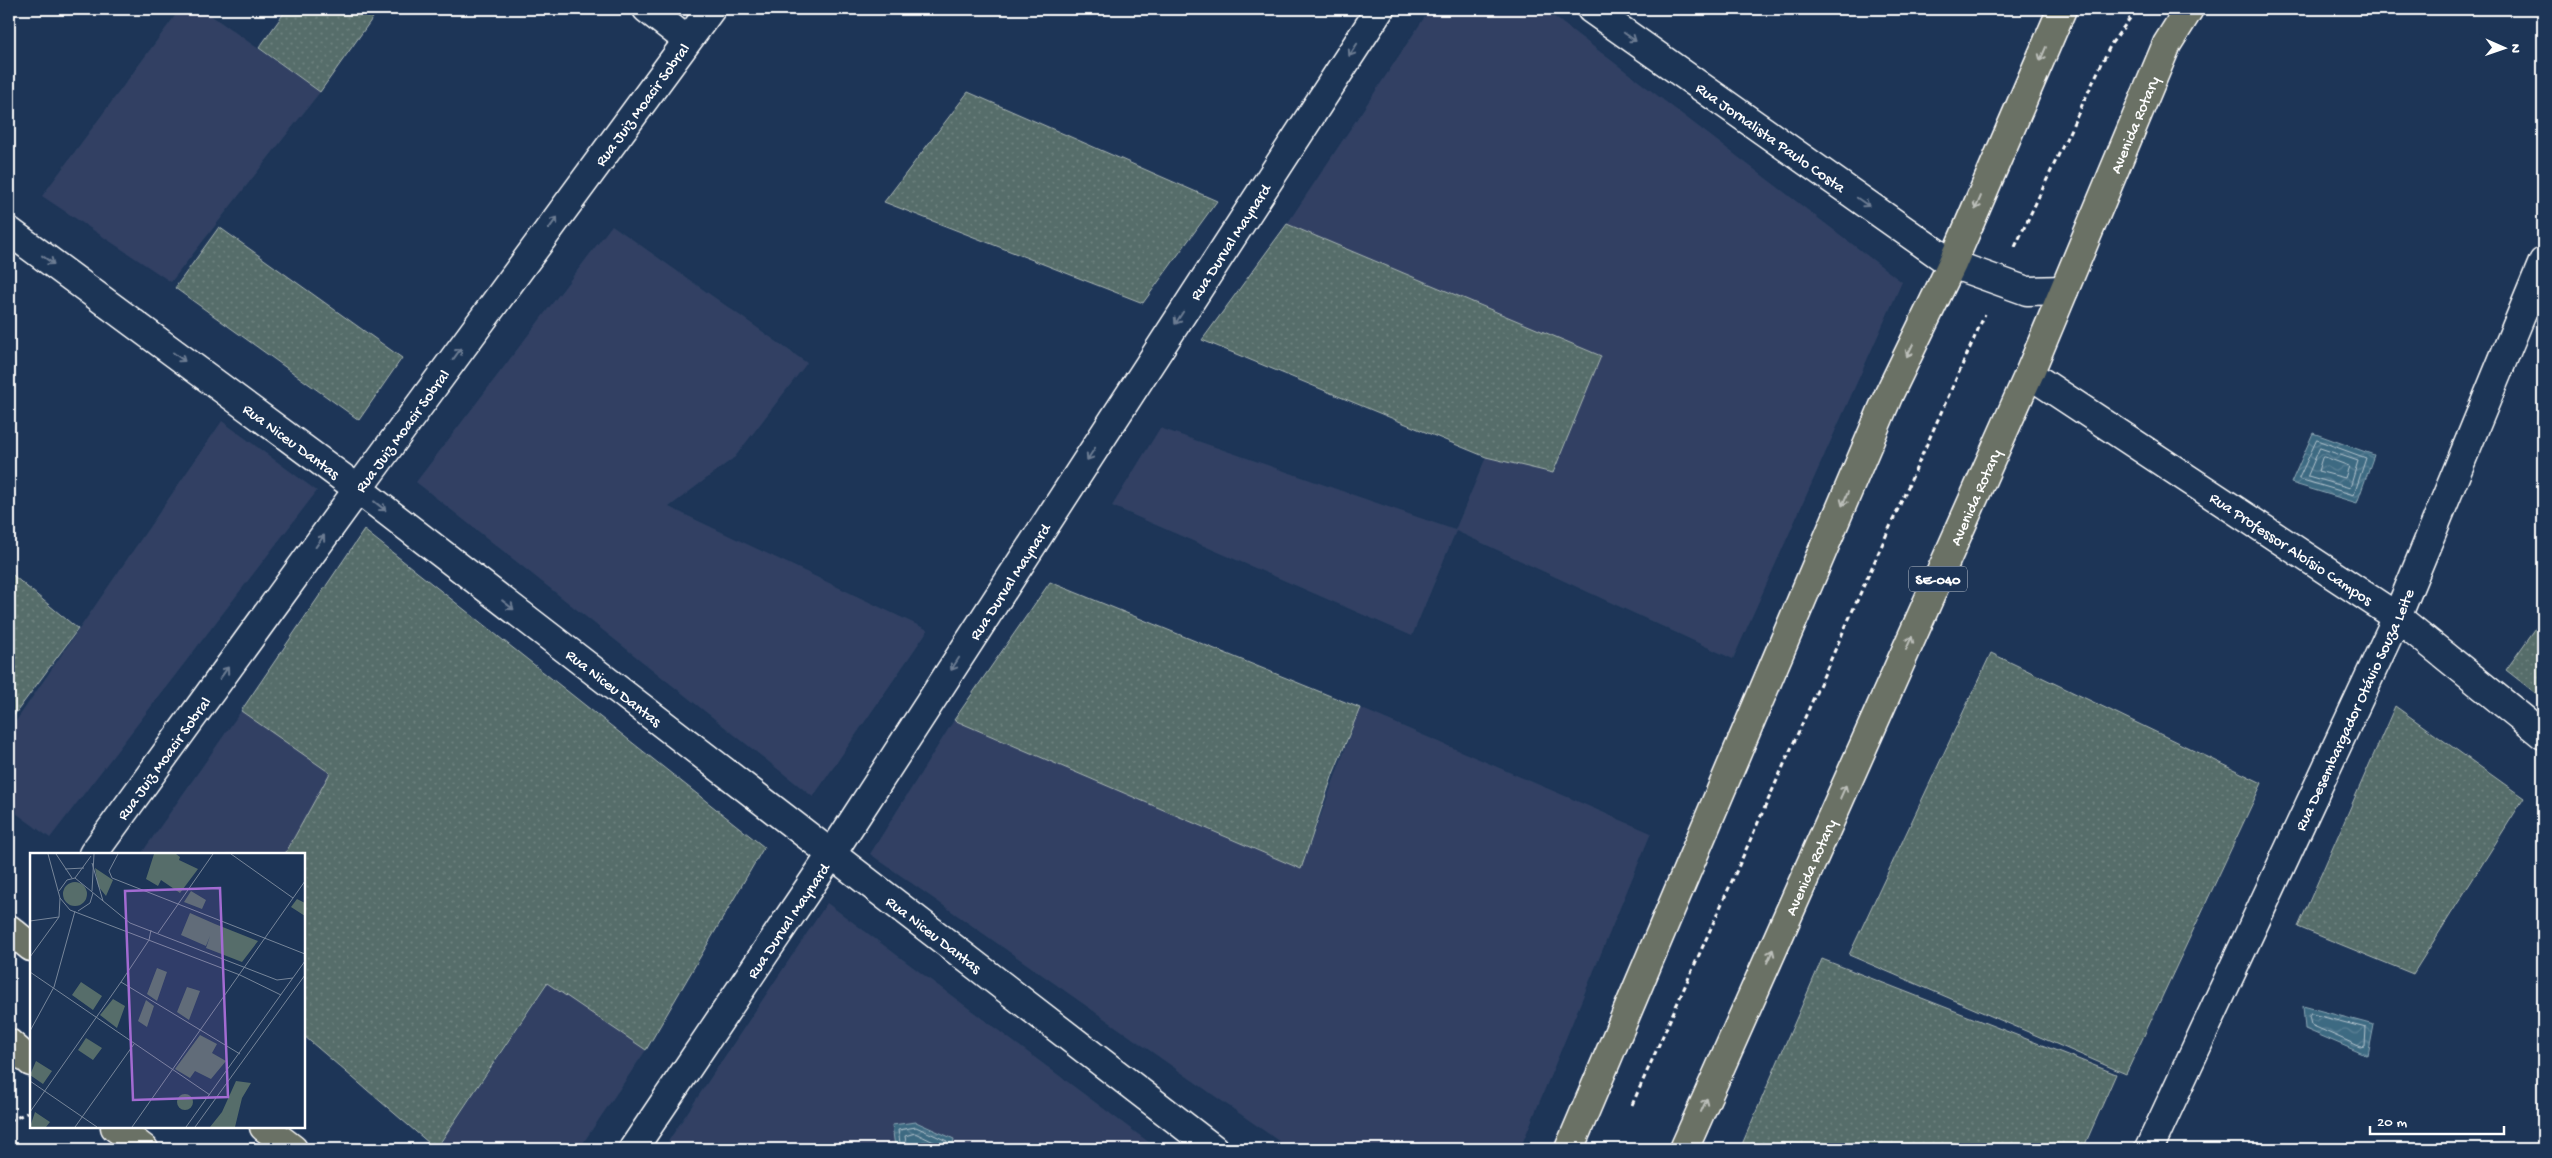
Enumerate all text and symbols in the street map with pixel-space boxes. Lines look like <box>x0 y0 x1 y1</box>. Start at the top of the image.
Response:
north arrow <box>2480 22 2530 72</box>
one-way arrow <box>1623 32 1637 42</box>
street label: Rua Juiz Moacir Sobral <box>593 41 695 171</box>
one-way arrow <box>1348 42 1358 56</box>
text: N <box>2506 44 2523 53</box>
one-way arrow <box>2037 46 2046 61</box>
street label: Avenida Rotary <box>2108 74 2165 177</box>
street label: Rua Jornalista Paulo Costa <box>1691 80 1849 199</box>
street label: Rua Durval Maynard <box>1187 180 1278 305</box>
one-way arrow <box>1973 195 1983 210</box>
one-way arrow <box>1856 197 1870 207</box>
one-way arrow <box>548 216 558 230</box>
one-way arrow <box>41 255 54 266</box>
one-way arrow <box>1174 311 1184 325</box>
one-way arrow <box>1905 342 1914 357</box>
one-way arrow <box>452 347 462 361</box>
one-way arrow <box>172 352 186 362</box>
street label: Rua Juiz Moacir Sobral <box>353 367 455 498</box>
street label: Rua Niceu Dantas <box>238 401 343 486</box>
one-way arrow <box>1085 447 1095 461</box>
street label: Avenida Rotary <box>1948 447 2007 549</box>
street label: Rua Professor Aloísio Campos <box>2205 490 2376 612</box>
one-way arrow <box>1839 491 1849 506</box>
one-way arrow <box>373 500 386 511</box>
street label: Rua Durval Maynard <box>967 520 1057 645</box>
one-way arrow <box>314 535 325 548</box>
road number: SE-040 <box>1909 566 1967 592</box>
street label: Rua Desembargador Otávio Souza Leite <box>2293 586 2421 835</box>
one-way arrow <box>501 600 514 611</box>
one-way arrow <box>1905 636 1915 651</box>
street label: Rua Niceu Dantas <box>561 647 665 733</box>
one-way arrow <box>949 657 959 671</box>
one-way arrow <box>219 667 230 680</box>
street label: Rua Juiz Moacir Sobral <box>115 694 217 825</box>
one-way arrow <box>1839 785 1849 800</box>
street label: Avenida Rotary <box>1783 817 1843 919</box>
inset map <box>30 853 305 1128</box>
street label: Rua Durval Maynard <box>745 859 837 983</box>
street label: Rua Niceu Dantas <box>881 893 985 980</box>
one-way arrow <box>1766 949 1776 964</box>
one-way arrow <box>1700 1098 1710 1113</box>
scale bar <box>2370 1103 2503 1135</box>
text: 20 m <box>2377 1114 2407 1132</box>

